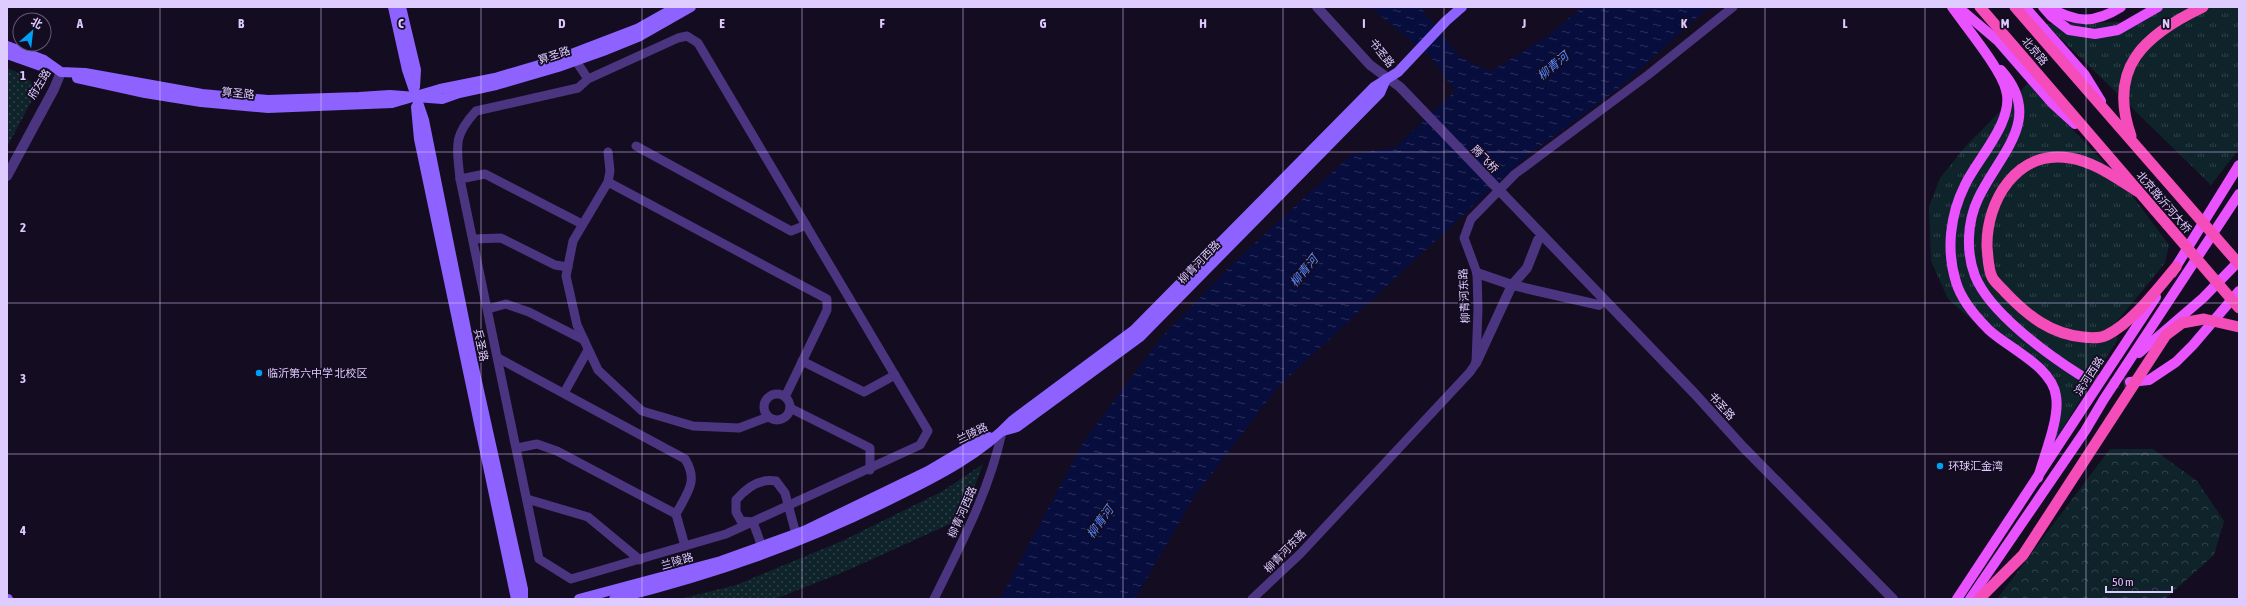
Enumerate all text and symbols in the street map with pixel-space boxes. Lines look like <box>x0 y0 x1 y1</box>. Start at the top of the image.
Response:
north arrow <box>12 12 52 52</box>
text: 北 <box>29 15 44 31</box>
text: A <box>76 16 84 31</box>
text: B <box>238 16 245 31</box>
text: C <box>398 16 404 31</box>
text: D <box>558 16 566 31</box>
text: E <box>719 16 725 31</box>
text: F <box>879 16 885 31</box>
text: G <box>1040 16 1047 31</box>
text: H <box>1199 16 1207 31</box>
text: I <box>1362 16 1366 31</box>
text: J <box>1521 16 1526 31</box>
text: K <box>1681 16 1688 31</box>
text: L <box>1842 16 1848 31</box>
text: M <box>2001 16 2010 31</box>
text: N <box>2162 16 2170 31</box>
street label: 北京路 <box>2020 35 2050 67</box>
street label: 书圣路 <box>1367 36 1397 70</box>
street label: 算圣路 <box>536 44 572 66</box>
water label: 柳青河 <box>1535 48 1573 83</box>
street label: 府左路 <box>25 67 53 101</box>
text: 1 <box>20 68 26 83</box>
street label: 算圣路 <box>221 86 255 100</box>
street label: 腾飞桥 <box>1469 143 1501 175</box>
street label: 北京路沂河大桥 <box>2134 169 2194 235</box>
text: 2 <box>20 220 26 235</box>
street label: 柳青河西路 <box>1176 238 1222 286</box>
water label: 柳青河 <box>1287 251 1322 289</box>
street label: 柳青河东路 <box>1457 268 1471 324</box>
street label: 兵圣路 <box>472 328 490 362</box>
street label: 滨河西路 <box>2072 354 2106 398</box>
place label: 临沂第六中学 北校区 <box>267 367 368 379</box>
marker: 临沂第六中学 北校区 <box>254 368 264 378</box>
text: 3 <box>20 371 26 386</box>
street label: 书圣路 <box>1707 390 1737 422</box>
street label: 兰陵路 <box>955 420 989 446</box>
place label: 环球汇金湾 <box>1948 460 2003 472</box>
marker: 环球汇金湾 <box>1935 461 1945 471</box>
street label: 柳青河西路 <box>945 484 979 540</box>
water label: 柳青河 <box>1084 502 1117 541</box>
text: 4 <box>19 523 26 538</box>
street label: 柳青河东路 <box>1262 527 1308 575</box>
street label: 兰陵路 <box>659 551 695 571</box>
scale bar <box>2106 568 2172 594</box>
text: 50 m <box>2112 575 2134 589</box>

